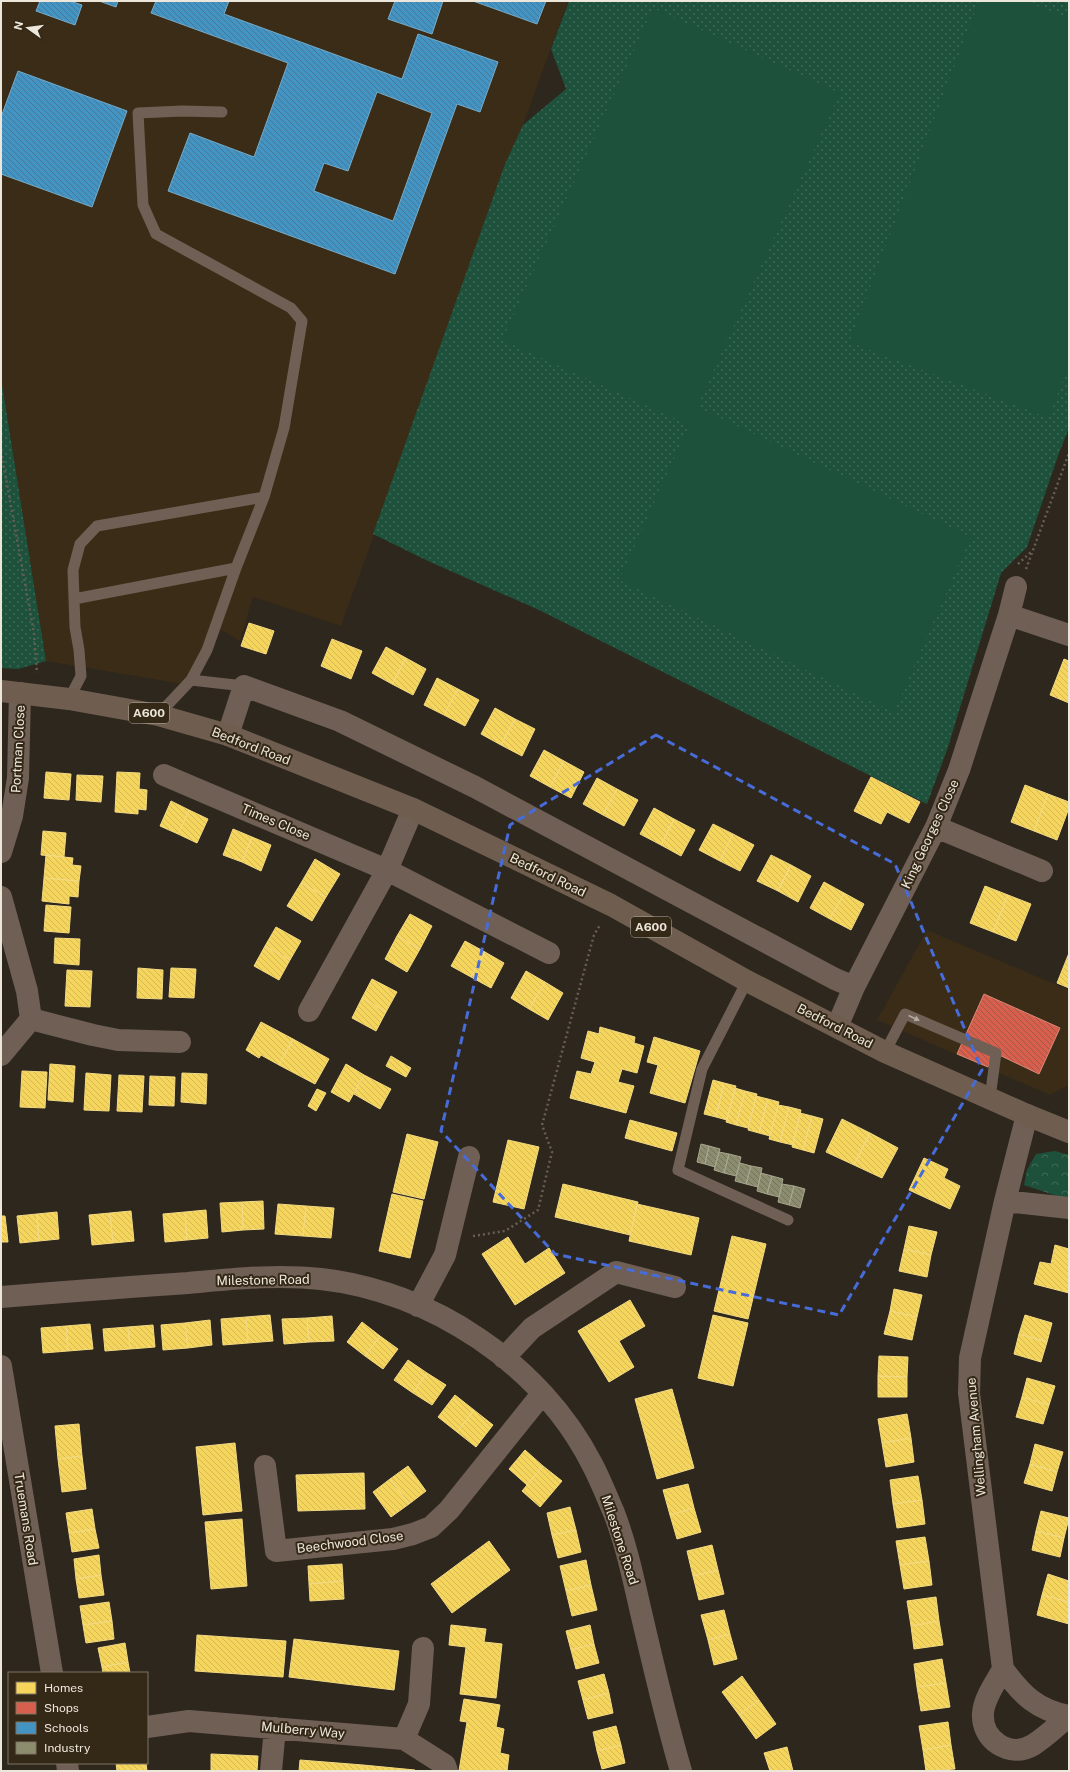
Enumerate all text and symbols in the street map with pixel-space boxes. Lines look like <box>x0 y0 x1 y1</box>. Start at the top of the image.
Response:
north arrow <box>8 8 48 48</box>
text: N <box>11 20 25 31</box>
road number: A600 <box>129 703 169 723</box>
street label: Portman Close <box>8 704 28 794</box>
street label: Bedford Road <box>210 724 292 768</box>
street label: King Georges Close <box>898 777 962 891</box>
street label: Times Close <box>239 801 313 843</box>
street label: Bedford Road <box>507 850 589 900</box>
road number: A600 <box>631 917 671 937</box>
street label: Bedford Road <box>795 1000 875 1052</box>
one-way arrow <box>909 1015 921 1021</box>
street label: Milestone Road <box>216 1272 310 1288</box>
street label: Wellingham Avenue <box>963 1377 989 1497</box>
street label: Truemans Road <box>11 1472 41 1566</box>
street label: Milestone Road <box>598 1493 642 1587</box>
street label: Beechwood Close <box>296 1528 404 1556</box>
legend <box>8 1672 148 1764</box>
text: Homes <box>44 1681 83 1695</box>
text: Shops <box>44 1701 79 1715</box>
street label: Mulberry Way <box>261 1719 346 1741</box>
text: Schools <box>44 1721 89 1735</box>
text: Industry <box>44 1741 91 1755</box>

